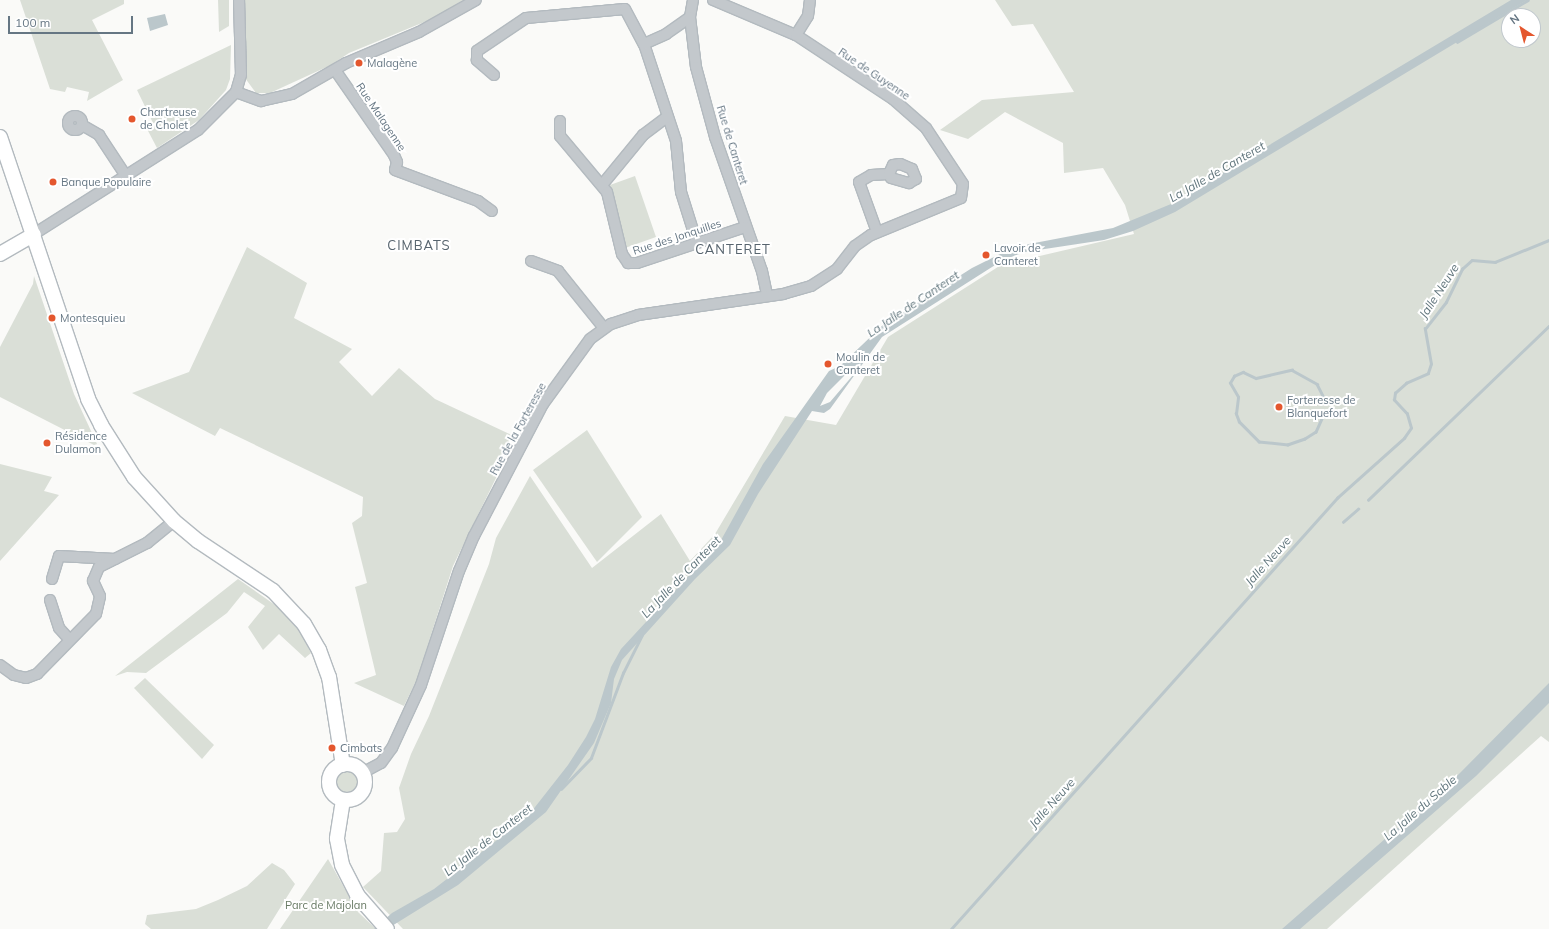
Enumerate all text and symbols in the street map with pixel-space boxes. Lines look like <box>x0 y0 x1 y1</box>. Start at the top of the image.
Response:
scale bar <box>10 8 135 34</box>
north arrow <box>1501 8 1541 48</box>
text: N <box>1507 11 1522 27</box>
text: 100 m <box>15 15 50 30</box>
street label: Rue de Guyenne <box>836 45 912 103</box>
place label: Malagène <box>367 56 417 70</box>
marker: Malagène <box>354 58 364 68</box>
street label: Rue Malagenne <box>353 80 409 154</box>
street label: Rue de Canteret <box>714 104 750 186</box>
place label: Chartreuse de Cholet <box>140 106 196 132</box>
marker: Chartreuse de Cholet <box>127 114 137 124</box>
water label: La Jalle de Canteret <box>1167 139 1267 205</box>
place label: Banque Populaire <box>61 175 151 189</box>
marker: Banque Populaire <box>48 177 58 187</box>
street label: Rue des Jonquilles <box>631 216 723 258</box>
district label: CIMBATS <box>387 237 451 253</box>
district label: CANTERET <box>695 241 771 257</box>
place label: Lavoir de Canteret <box>994 242 1041 268</box>
marker: Lavoir de Canteret <box>981 250 991 260</box>
water label: Jalle Neuve <box>1416 261 1462 321</box>
water label: La Jalle de Canteret <box>864 268 962 340</box>
place label: Montesquieu <box>60 311 125 325</box>
marker: Montesquieu <box>47 313 57 323</box>
place label: Moulin de Canteret <box>836 351 885 377</box>
marker: Moulin de Canteret <box>823 359 833 369</box>
street label: Rue de la Forteresse <box>487 381 549 477</box>
place label: Forteresse de Blanquefort <box>1287 394 1356 420</box>
marker: Forteresse de Blanquefort <box>1274 402 1284 412</box>
place label: Résidence Dulamon <box>55 430 107 456</box>
marker: Résidence Dulamon <box>42 438 52 448</box>
water label: La Jalle de Canteret <box>638 533 724 621</box>
water label: Jalle Neuve <box>1242 533 1294 589</box>
place label: Cimbats <box>340 741 382 755</box>
marker: Cimbats <box>327 743 337 753</box>
water label: La Jalle du Sable <box>1381 772 1459 844</box>
water label: Jalle Neuve <box>1026 775 1078 831</box>
water label: La Jalle de Canteret <box>441 801 535 879</box>
park label: Parc de Majolan <box>285 898 367 912</box>

